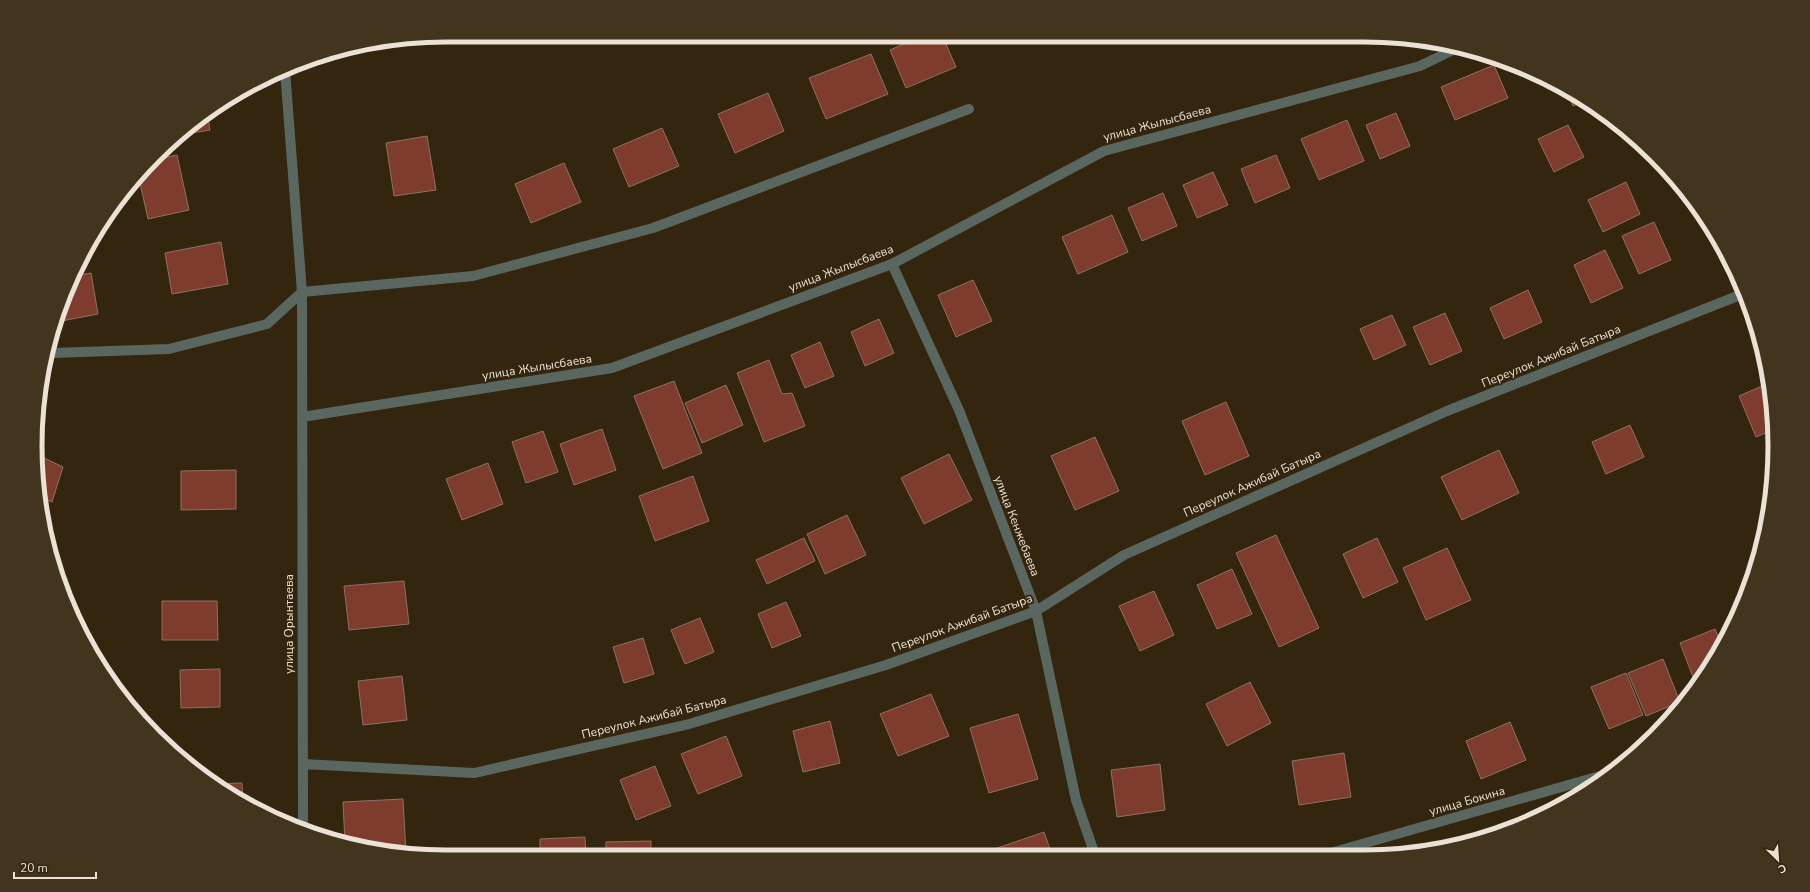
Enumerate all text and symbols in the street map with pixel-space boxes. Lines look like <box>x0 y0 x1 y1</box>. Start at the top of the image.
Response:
street label: улица Жылысбаева <box>1101 101 1213 145</box>
street label: улица Жылысбаева <box>786 241 896 295</box>
street label: Переулок Ажибай Батыра <box>1479 321 1623 391</box>
street label: улица Жылысбаева <box>481 350 593 384</box>
street label: Переулок Ажибай Батыра <box>1181 445 1323 521</box>
street label: улица Кенжебаева <box>990 473 1044 579</box>
street label: улица Орынтаева <box>281 574 297 674</box>
street label: Переулок Ажибай Батыра <box>889 590 1035 656</box>
street label: Переулок Ажибай Батыра <box>580 691 728 743</box>
street label: улица Бокина <box>1427 783 1507 819</box>
north arrow <box>1758 840 1798 880</box>
scale bar <box>14 854 96 880</box>
text: 20 m <box>20 860 48 876</box>
text: С <box>1775 860 1789 877</box>

